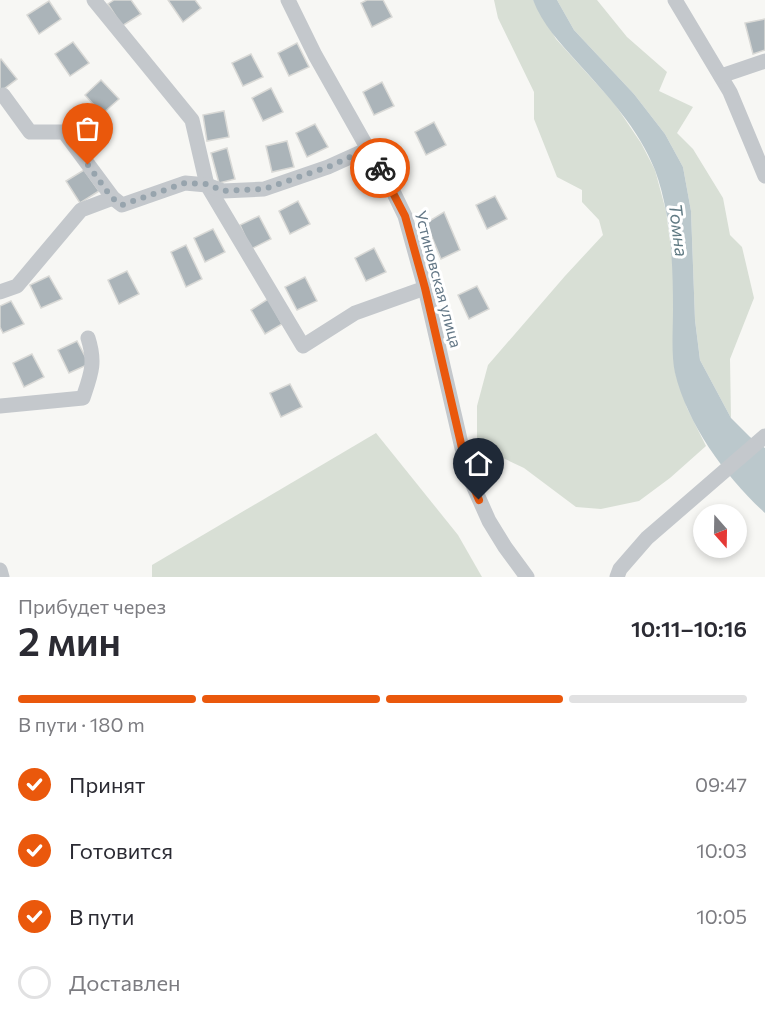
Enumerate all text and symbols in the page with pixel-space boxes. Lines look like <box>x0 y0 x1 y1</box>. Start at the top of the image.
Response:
pin <box>62 103 113 165</box>
icon: bag <box>71 112 104 145</box>
courier <box>350 138 410 198</box>
icon: bike <box>364 152 397 185</box>
water label: Томна <box>665 202 693 258</box>
street label: Устиновская улица <box>412 208 466 350</box>
pin <box>453 438 504 500</box>
icon: home <box>462 447 495 480</box>
north arrow <box>693 504 747 558</box>
map controls <box>693 504 747 558</box>
text: Прибудет через <box>18 594 166 618</box>
text: 10:11–10:16 <box>631 615 747 642</box>
text: 2 мин <box>18 616 121 664</box>
text: В пути · 180 m <box>18 712 145 736</box>
icon: check <box>18 768 51 801</box>
text: Принят <box>69 771 145 798</box>
text: 09:47 <box>695 772 747 796</box>
icon: check <box>18 834 51 867</box>
text: Готовится <box>69 837 173 864</box>
text: 10:03 <box>696 838 747 862</box>
icon: check <box>18 900 51 933</box>
text: В пути <box>69 903 134 930</box>
text: 10:05 <box>696 904 747 928</box>
text: Доставлен <box>69 969 181 996</box>

